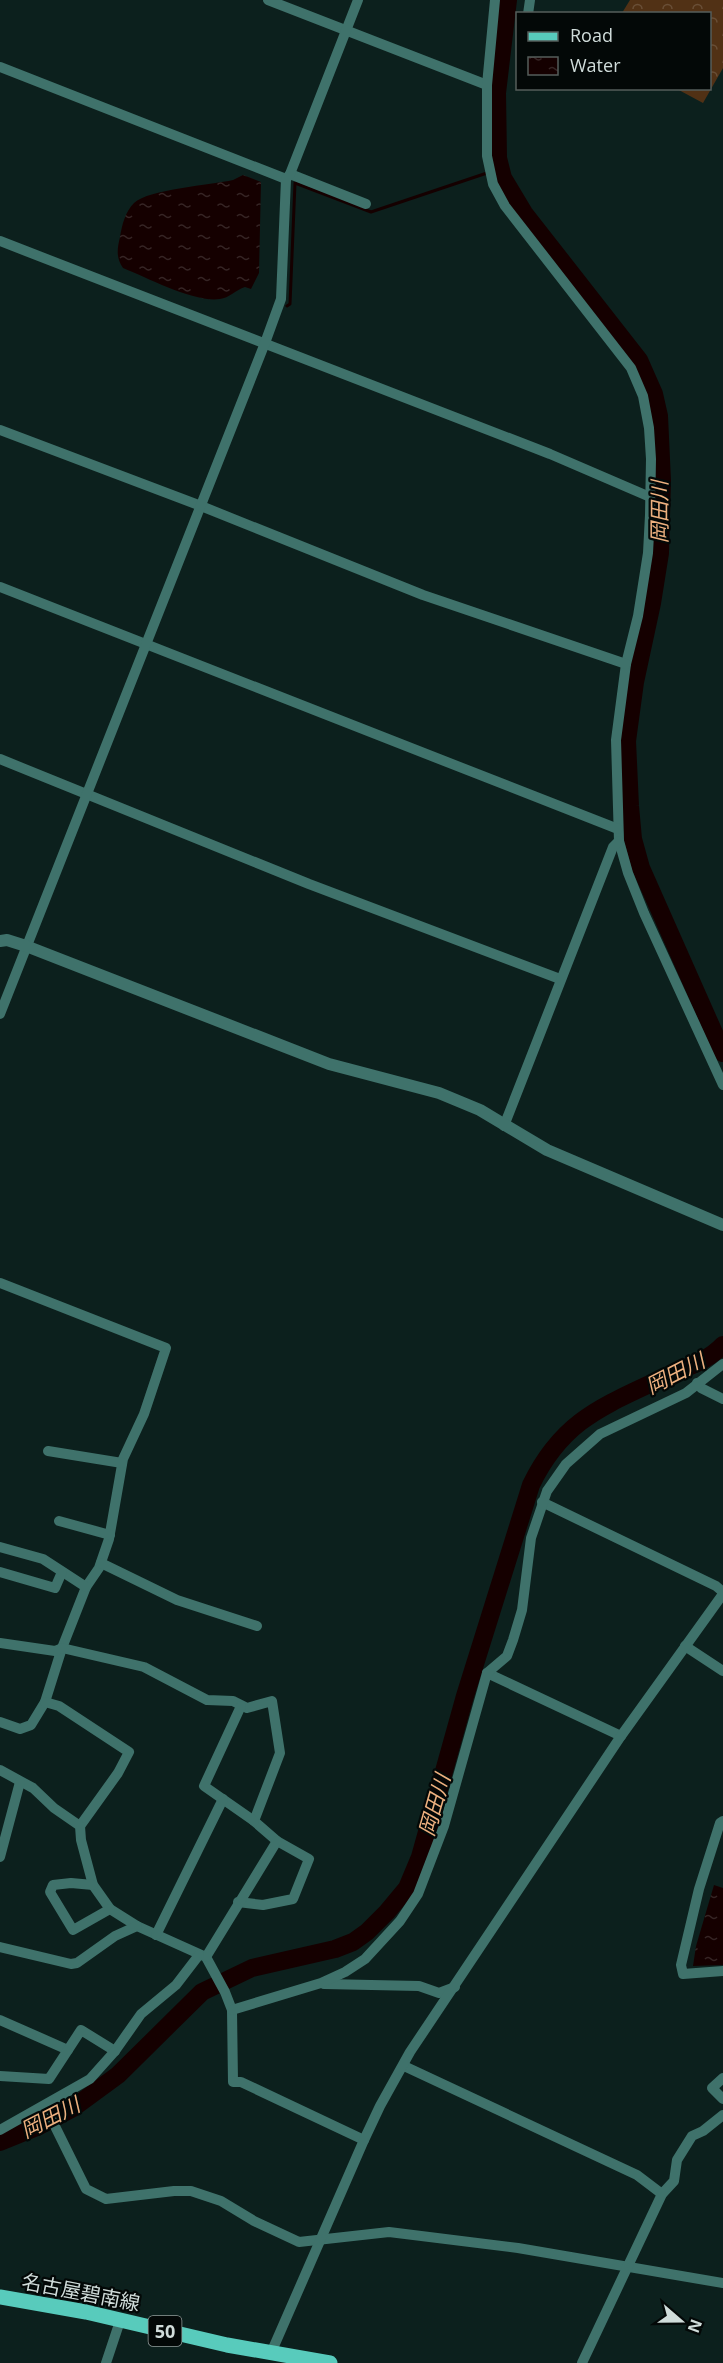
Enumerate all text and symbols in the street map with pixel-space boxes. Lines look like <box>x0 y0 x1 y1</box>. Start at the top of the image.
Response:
legend <box>516 12 711 90</box>
text: Road <box>570 23 613 47</box>
text: Water <box>570 53 621 77</box>
water label: 岡田川 <box>645 479 673 544</box>
water label: 岡田川 <box>641 1345 711 1400</box>
water label: 岡田川 <box>412 1769 457 1839</box>
water label: 岡田川 <box>16 2089 86 2144</box>
street label: 名古屋碧南線 <box>20 2267 142 2317</box>
north arrow <box>651 2291 711 2351</box>
road number: 50 <box>148 2316 182 2346</box>
text: N <box>683 2316 708 2336</box>

